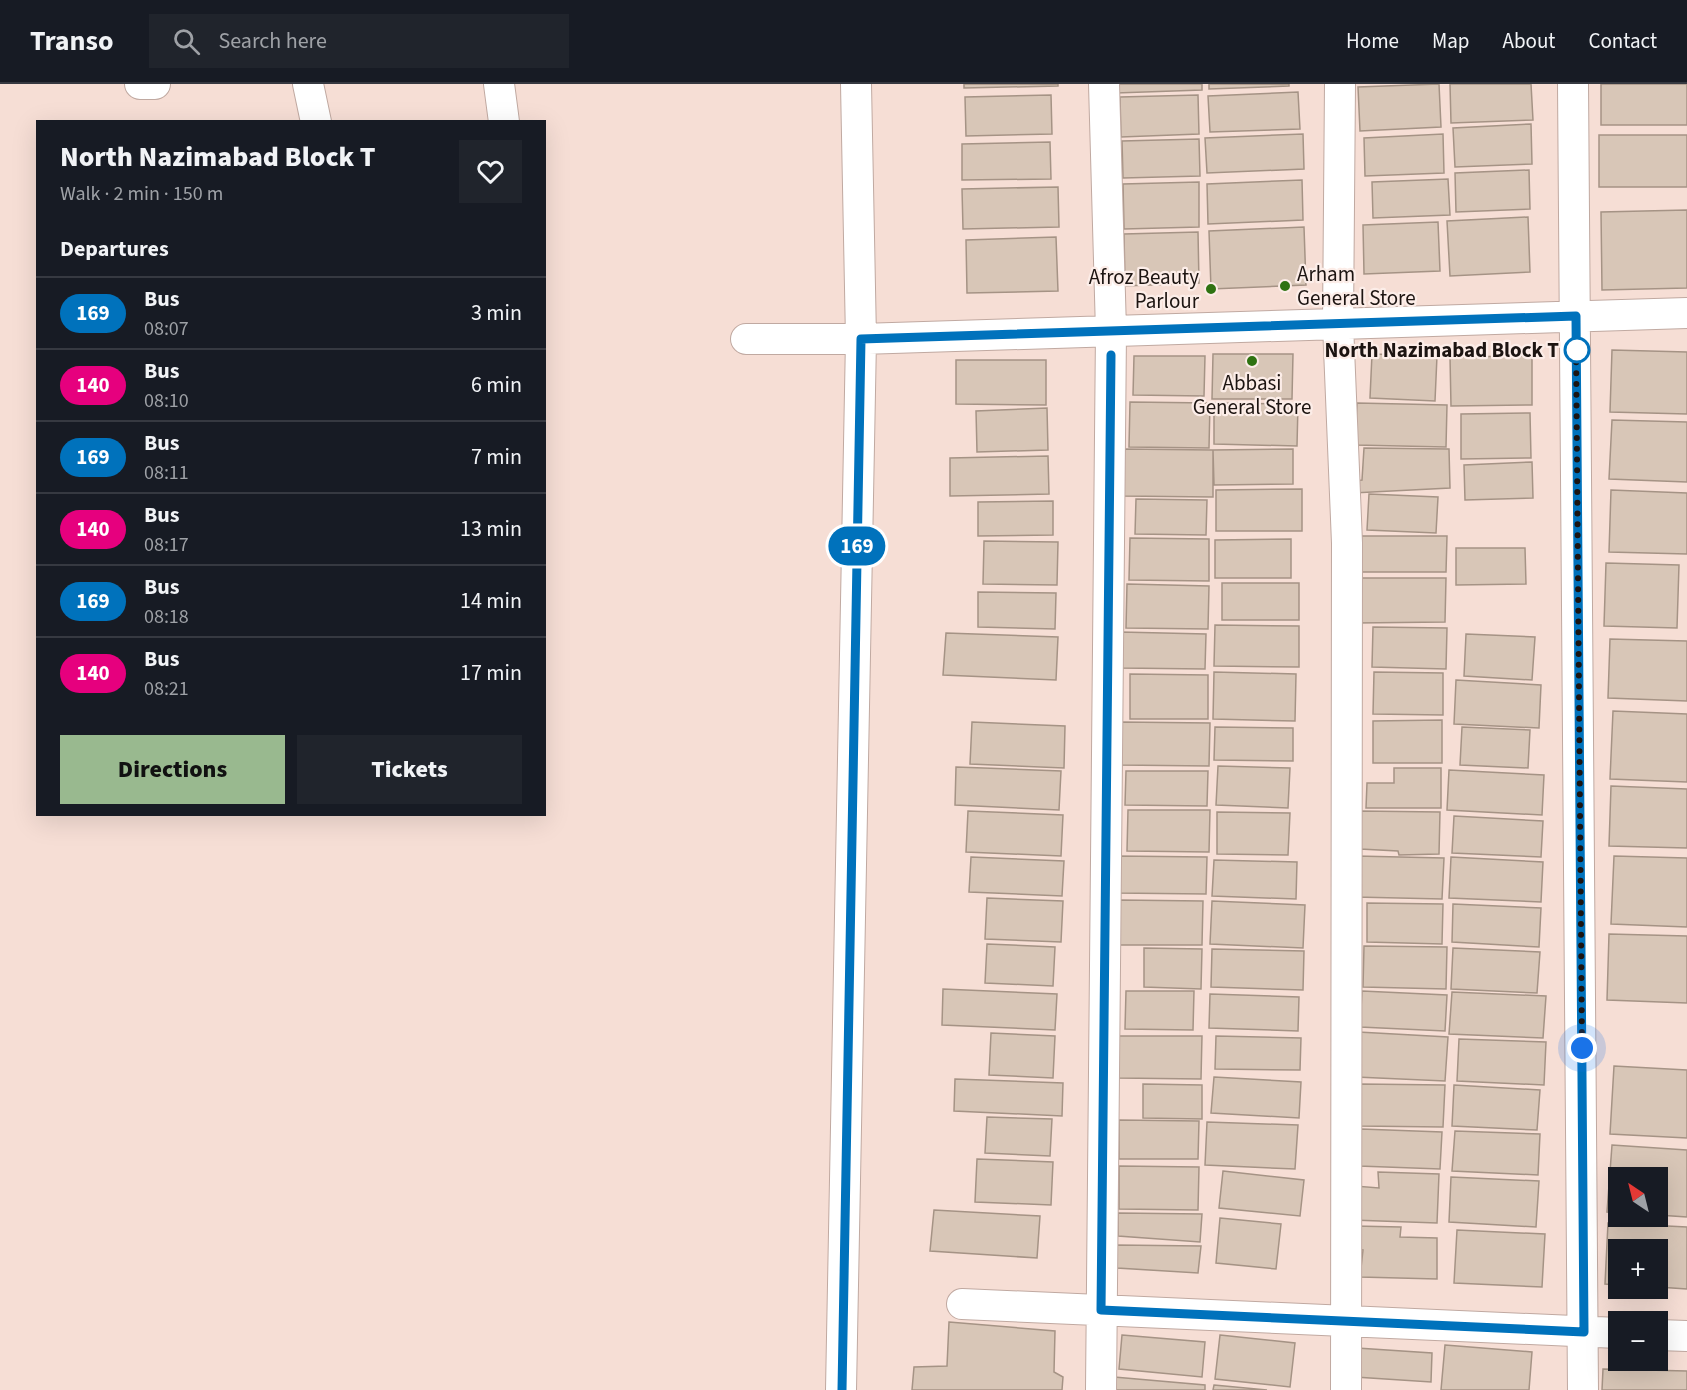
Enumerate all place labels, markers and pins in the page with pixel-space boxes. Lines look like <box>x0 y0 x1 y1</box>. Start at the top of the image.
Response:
place label: Arham General Store <box>1297 259 1416 313</box>
place label: Afroz Beauty Parlour <box>1089 262 1200 316</box>
marker: Arham General Store <box>1278 279 1292 293</box>
marker: Afroz Beauty Parlour <box>1204 282 1218 296</box>
place label: North Nazimabad Block T <box>1325 335 1559 365</box>
marker: North Nazimabad Block T <box>1564 337 1590 363</box>
marker: Abbasi General Store <box>1245 354 1259 368</box>
place label: Abbasi General Store <box>1193 368 1311 422</box>

